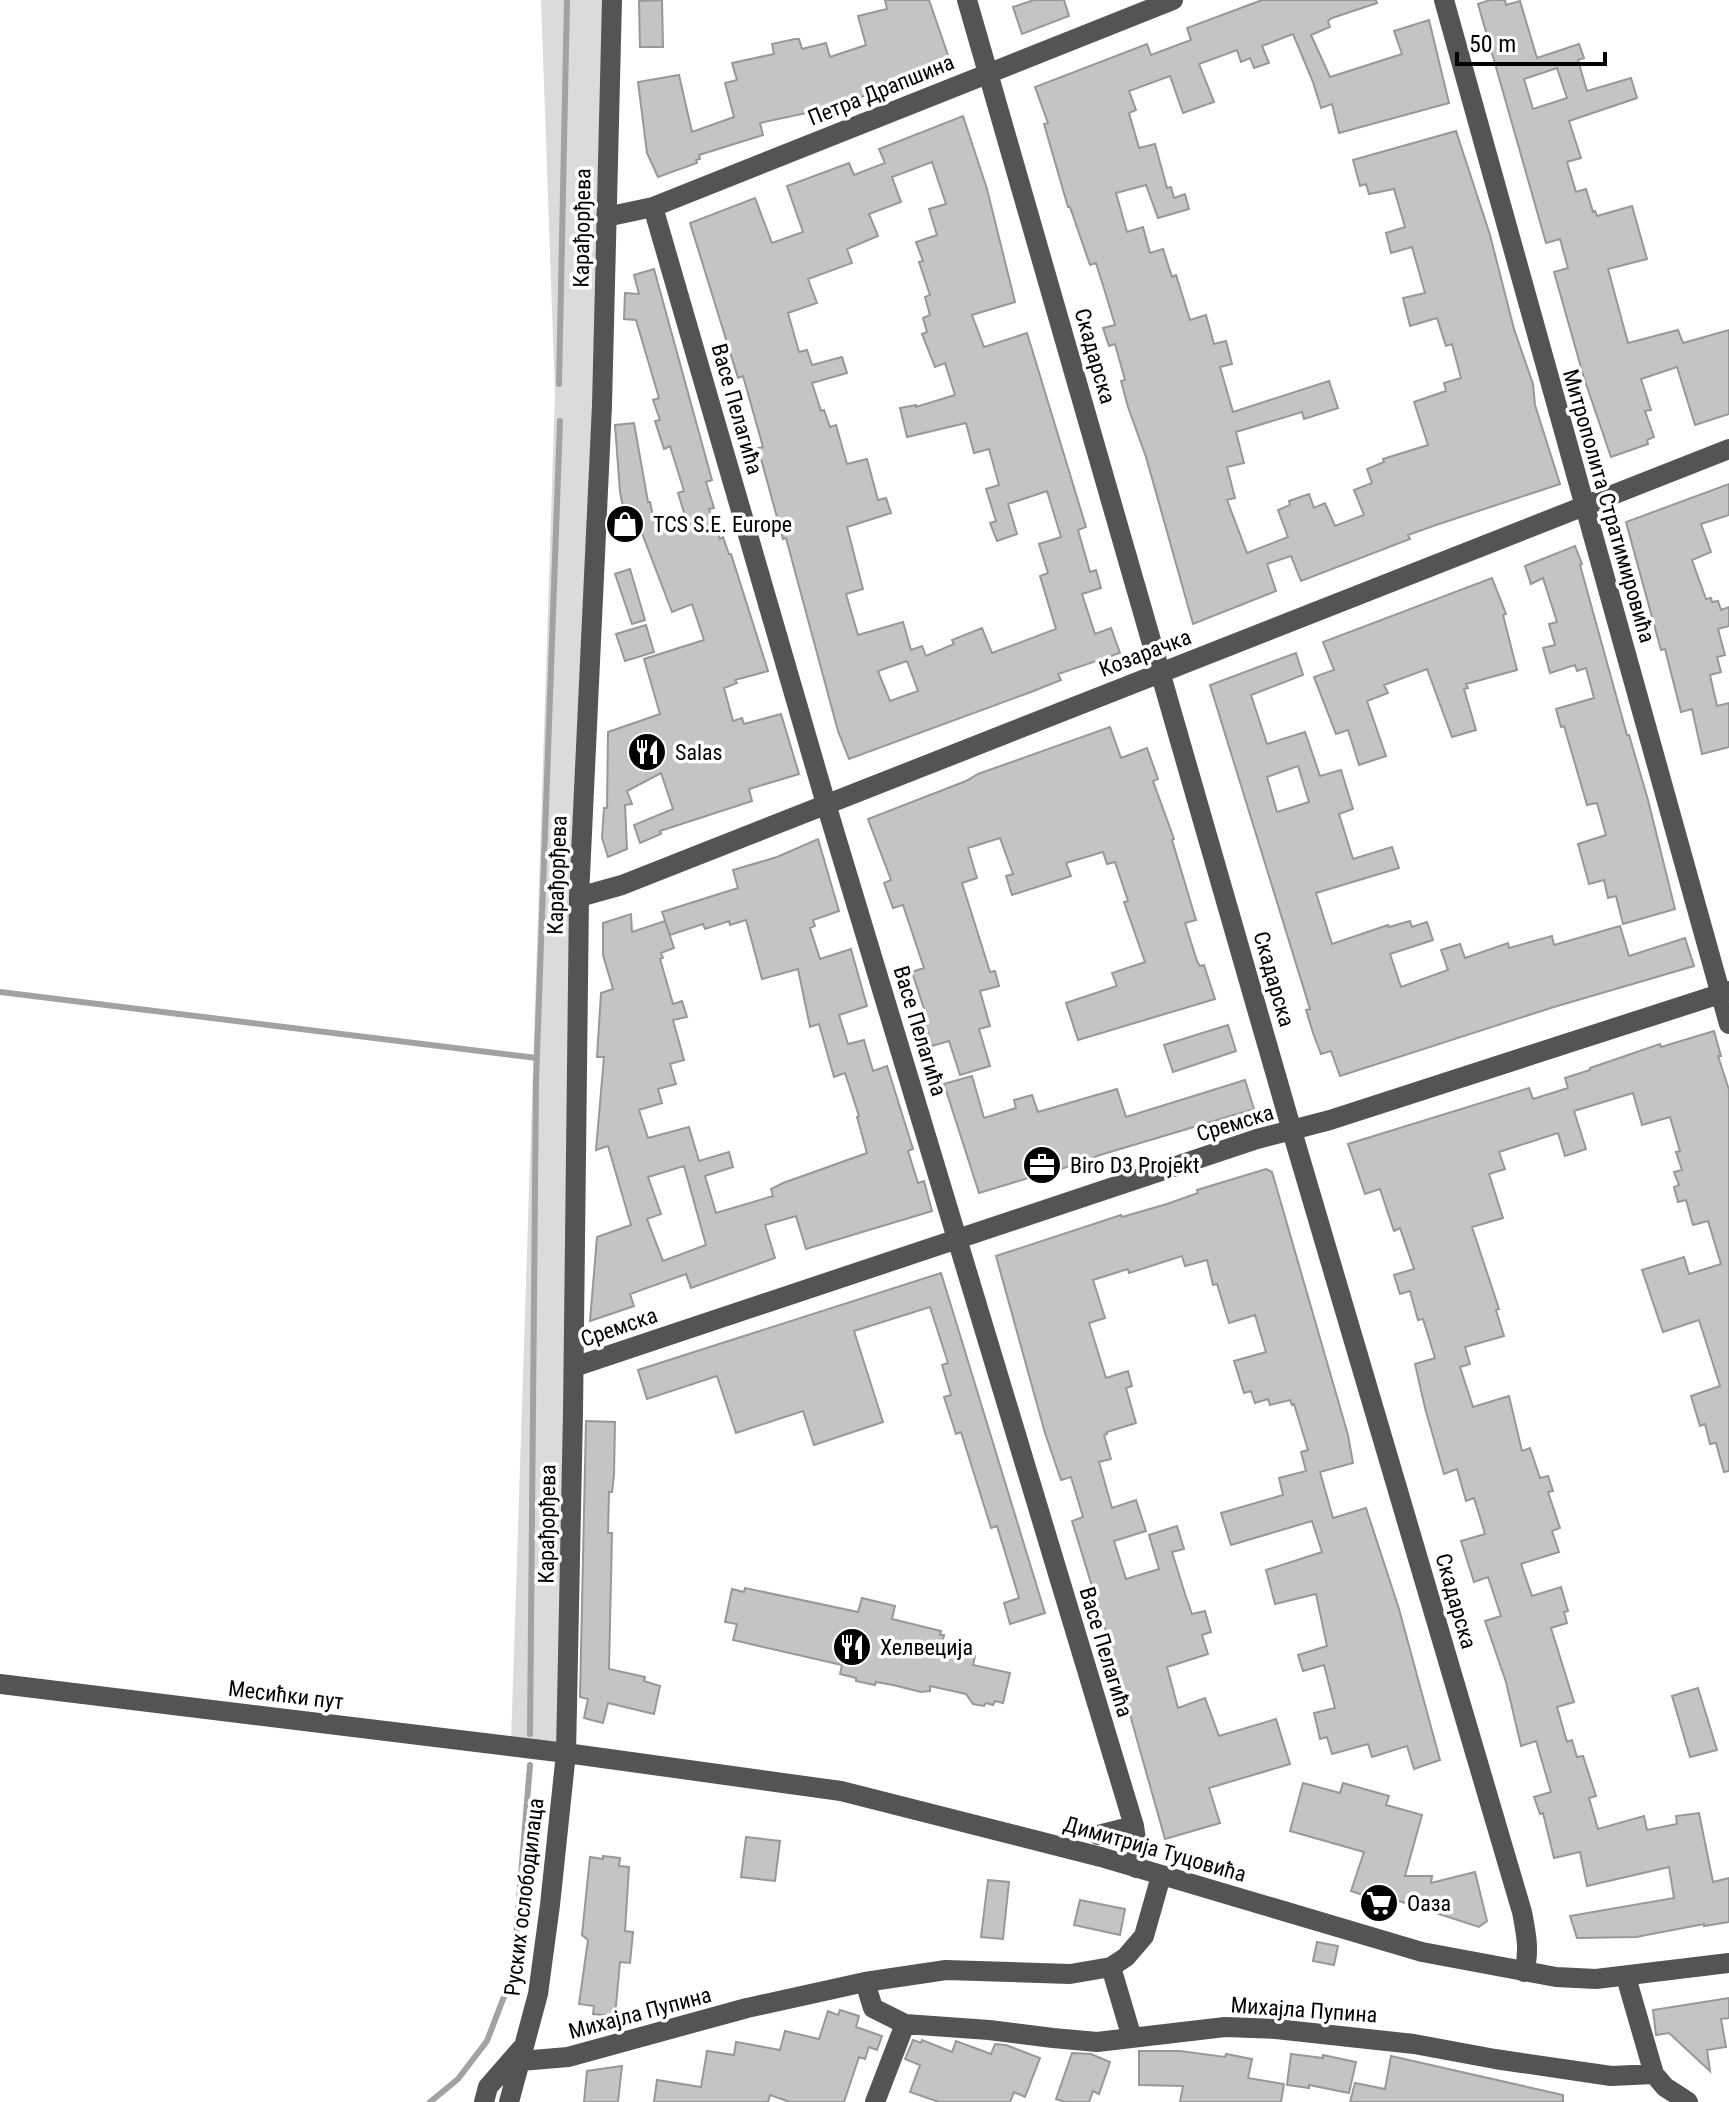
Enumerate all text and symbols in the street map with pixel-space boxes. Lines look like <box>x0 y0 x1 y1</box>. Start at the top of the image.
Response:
scale bar <box>1457 16 1605 66</box>
text: 50 m <box>1469 30 1516 58</box>
street label: Петра Драпшина <box>804 49 958 131</box>
street label: Карађорђева <box>568 168 596 288</box>
street label: Скадарска <box>1069 305 1121 407</box>
street label: Васе Пелагића <box>706 341 768 477</box>
street label: Митрополита Стратимировића <box>1558 367 1660 645</box>
shop icon: TCS S.E. Europe <box>604 503 646 545</box>
place label: TCS S.E. Europe <box>653 512 792 537</box>
street label: Козарачка <box>1095 624 1195 682</box>
restaurant icon: Salas <box>626 731 668 773</box>
place label: Salas <box>675 740 723 765</box>
street label: Карађорђева <box>542 815 572 935</box>
street label: Скадарска <box>1248 928 1300 1030</box>
street label: Васе Пелагића <box>888 963 952 1099</box>
street label: Сремска <box>1194 1099 1276 1147</box>
office icon: Biro D3 Projekt <box>1021 1144 1063 1186</box>
place label: Biro D3 Projekt <box>1070 1153 1200 1178</box>
street label: Сремска <box>578 1302 660 1352</box>
street label: Карађорђева <box>533 1464 561 1584</box>
street label: Скадарска <box>1430 1550 1482 1652</box>
street label: Васе Пелагића <box>1074 1584 1138 1720</box>
restaurant icon: Хелвеција <box>831 1626 873 1668</box>
place label: Хелвеција <box>880 1635 973 1660</box>
street label: Месићки пут <box>227 1676 345 1714</box>
street label: Руских ослободилаца <box>499 1797 549 1997</box>
street label: Димитрија Туцовића <box>1061 1811 1249 1887</box>
supermarket icon: Оаза <box>1358 1882 1400 1924</box>
place label: Оаза <box>1407 1891 1451 1916</box>
street label: Михајла Пупина <box>566 1982 714 2044</box>
street label: Михајла Пупина <box>1230 1992 1378 2028</box>

